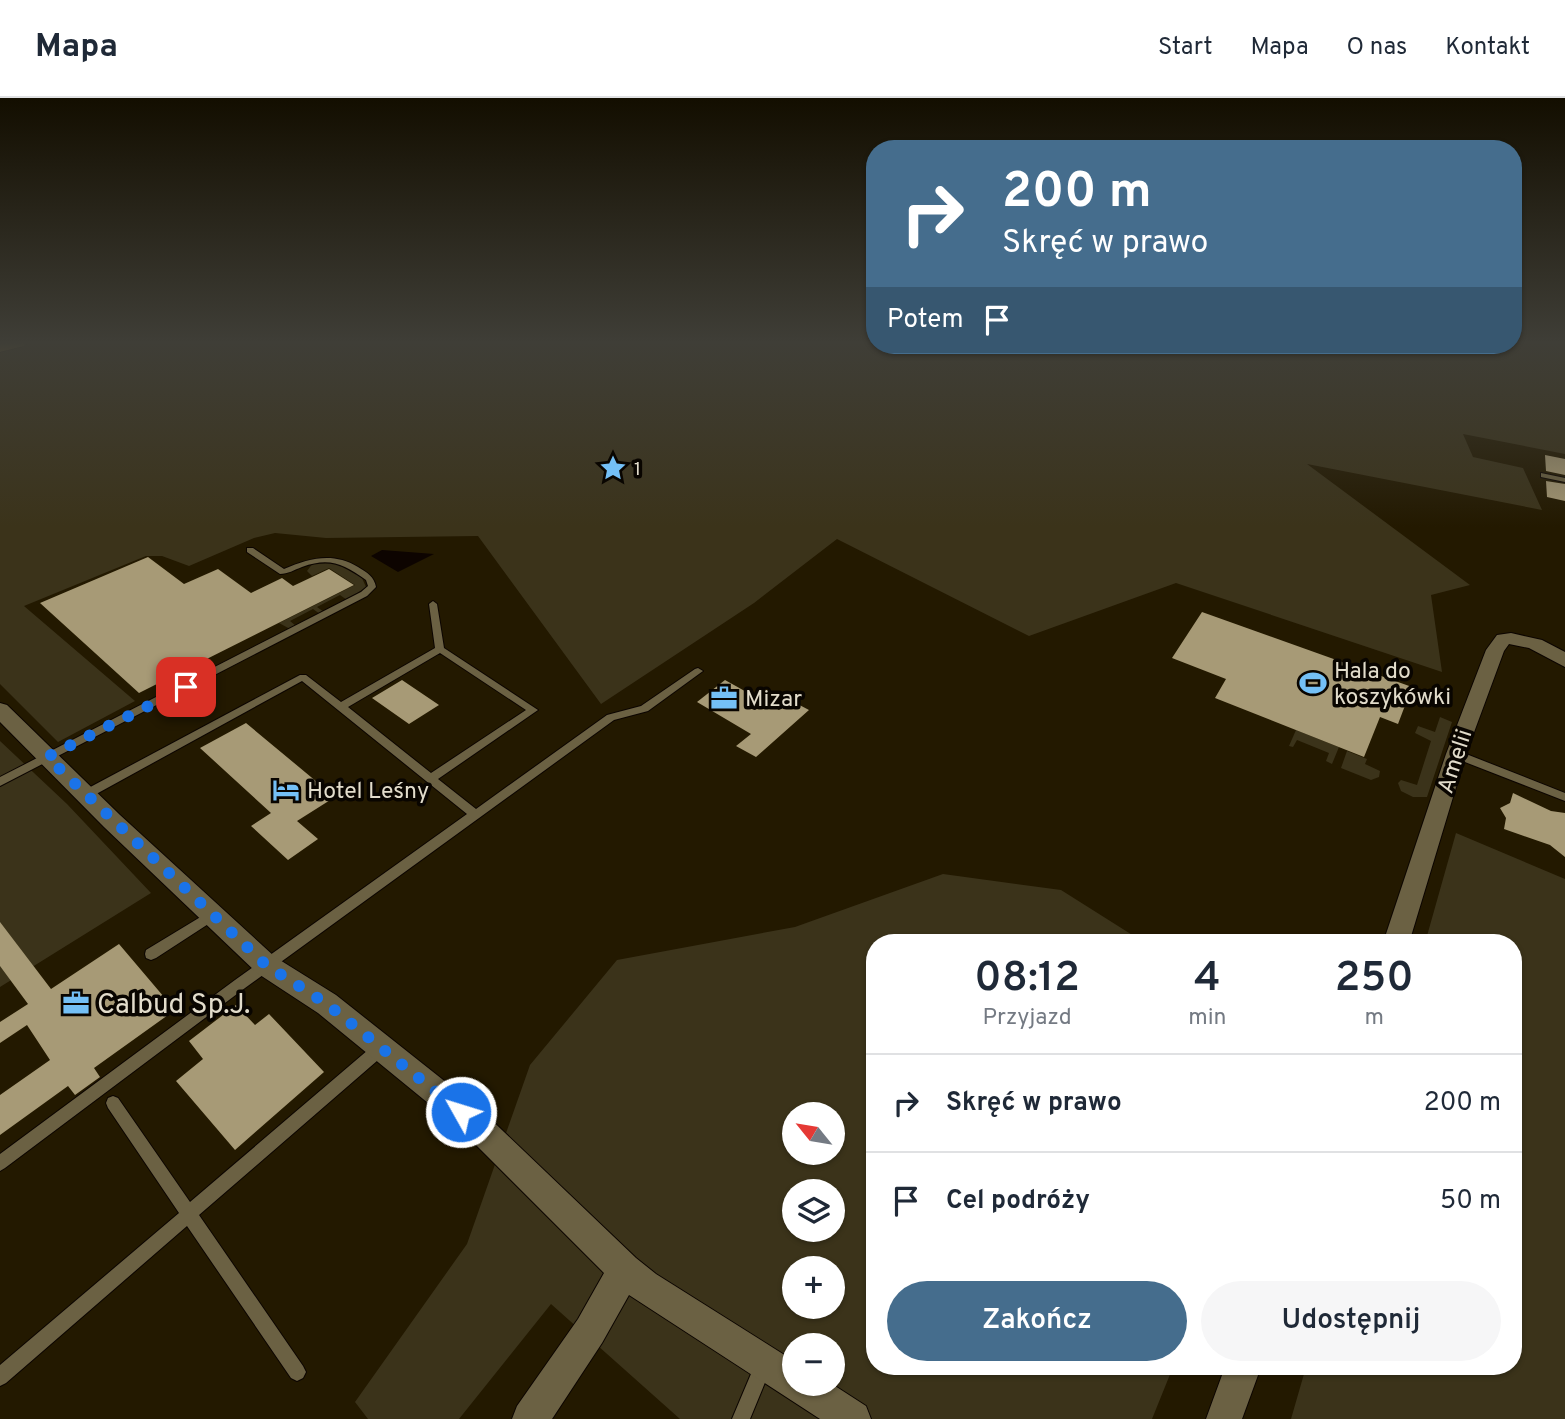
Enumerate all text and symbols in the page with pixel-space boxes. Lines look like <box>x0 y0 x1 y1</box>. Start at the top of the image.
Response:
text: Mapa <box>35 27 118 69</box>
text: Start <box>1158 33 1213 63</box>
text: Mapa <box>1251 33 1309 63</box>
text: O nas <box>1347 33 1407 63</box>
text: Kontakt <box>1445 33 1530 63</box>
text: 200 m <box>1002 163 1152 225</box>
icon: right <box>887 168 978 259</box>
text: Skręć w prawo <box>1002 224 1208 264</box>
icon: arrive <box>978 301 1016 339</box>
text: Potem <box>887 304 964 337</box>
place icon: 1 <box>598 453 628 483</box>
place label: 1 <box>634 458 641 482</box>
pin <box>156 657 216 717</box>
place label: Hala do koszykówki <box>1334 658 1451 713</box>
icon: arrive <box>167 668 205 706</box>
sports icon: Hala do koszykówki <box>1298 668 1328 698</box>
office icon: Mizar <box>709 683 739 713</box>
place label: Mizar <box>745 686 802 715</box>
street label: Amelii <box>1432 726 1480 797</box>
hotel icon: Hotel Leśny <box>271 775 301 805</box>
place label: Hotel Leśny <box>307 778 429 807</box>
text: 08:12 <box>974 953 1080 1006</box>
text: 4 <box>1194 953 1221 1006</box>
text: 250 <box>1335 953 1414 1006</box>
office icon: Calbud Sp.J. <box>61 988 91 1018</box>
place label: Calbud Sp.J. <box>97 988 250 1024</box>
text: Przyjazd <box>983 1004 1072 1033</box>
text: min <box>1188 1004 1227 1033</box>
text: m <box>1365 1004 1384 1033</box>
position arrow <box>424 1075 498 1149</box>
icon: right <box>887 1084 925 1122</box>
text: Skręć w prawo <box>946 1087 1122 1120</box>
text: 200 m <box>1424 1087 1501 1120</box>
north arrow <box>782 1102 845 1166</box>
map controls <box>782 1102 845 1396</box>
button: layers <box>782 1179 845 1242</box>
icon: arrive <box>887 1182 925 1220</box>
text: Cel podróży <box>946 1185 1090 1218</box>
text: 50 m <box>1440 1185 1501 1218</box>
button: + <box>782 1256 845 1319</box>
button: Zakończ <box>887 1281 1187 1361</box>
button: Udostępnij <box>1201 1281 1501 1361</box>
button: − <box>782 1333 845 1396</box>

